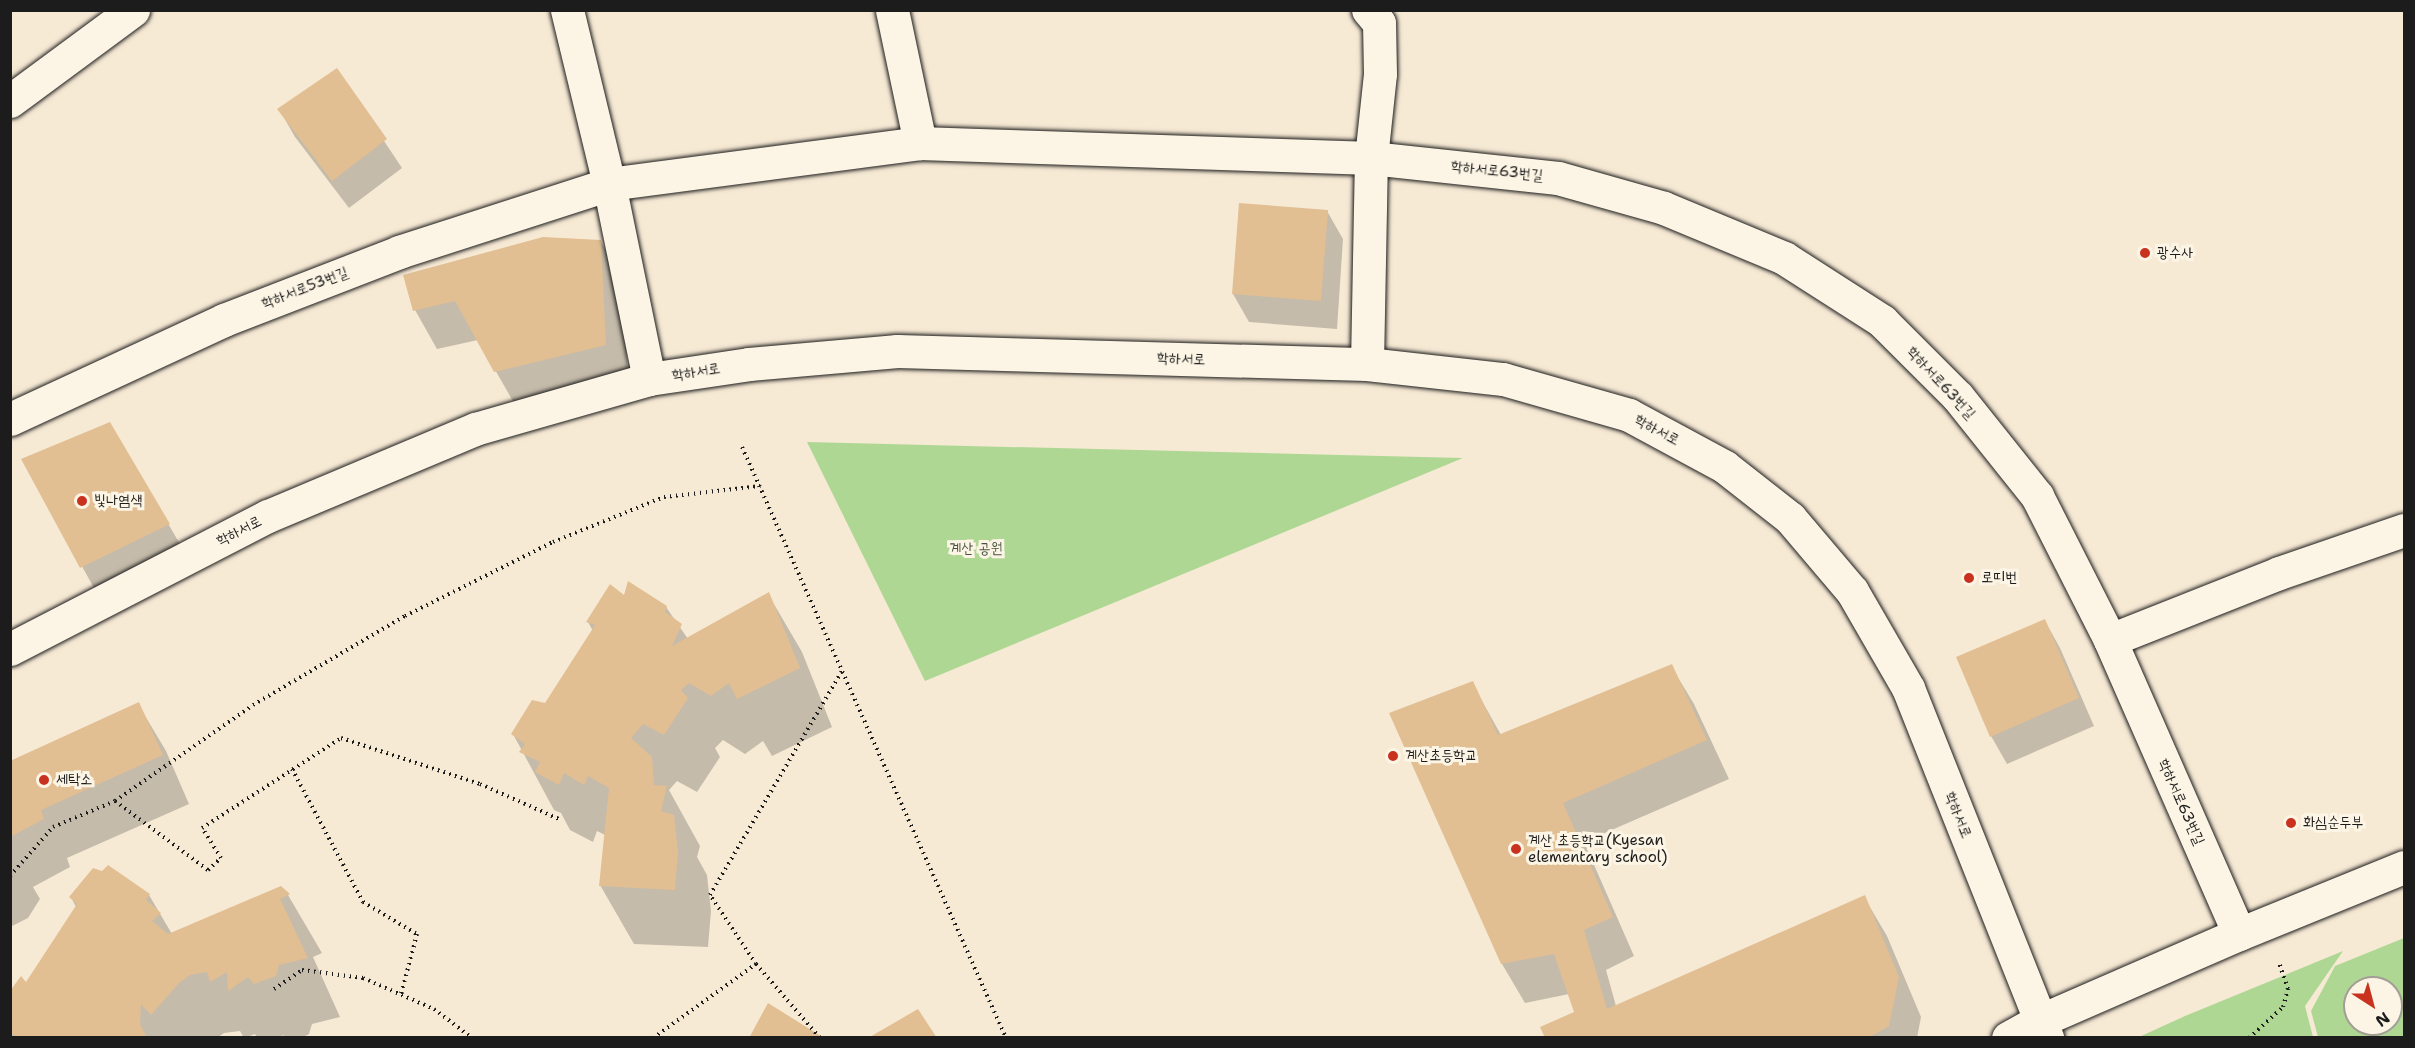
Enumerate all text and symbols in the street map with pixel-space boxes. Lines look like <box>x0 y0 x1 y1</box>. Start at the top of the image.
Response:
street label: 학하서로63번길 <box>1450 157 1544 185</box>
place label: 광수사 <box>2157 244 2193 262</box>
marker: 광수사 <box>2138 246 2152 260</box>
street label: 학하서로53번길 <box>259 263 351 313</box>
street label: 학하서로63번길 <box>1903 343 1979 423</box>
street label: 학하서로 <box>1157 349 1205 369</box>
street label: 학하서로 <box>671 359 721 385</box>
street label: 학하서로 <box>1631 411 1683 449</box>
place label: 빛나염색 <box>94 492 142 510</box>
marker: 빛나염색 <box>75 494 89 508</box>
street label: 학하서로 <box>213 512 265 550</box>
park label: 계산 공원 <box>949 540 1003 558</box>
place label: 로띠번 <box>1981 569 2017 587</box>
marker: 로띠번 <box>1962 571 1976 585</box>
place label: 계산초등학교 <box>1405 747 1477 765</box>
marker: 계산초등학교 <box>1386 749 1400 763</box>
street label: 학하서로63번길 <box>2154 756 2208 848</box>
place label: 세탁소 <box>56 771 92 789</box>
marker: 세탁소 <box>37 773 51 787</box>
street label: 학하서로 <box>1941 789 1975 841</box>
place label: 화심순두부 <box>2303 814 2363 832</box>
marker: 화심순두부 <box>2284 816 2298 830</box>
place label: 계산 초등학교(Kyesan elementary school) <box>1528 831 1667 866</box>
marker: 계산 초등학교(Kyesan elementary school) <box>1509 842 1523 856</box>
north arrow <box>2343 976 2403 1036</box>
text: N <box>2371 1007 2394 1032</box>

